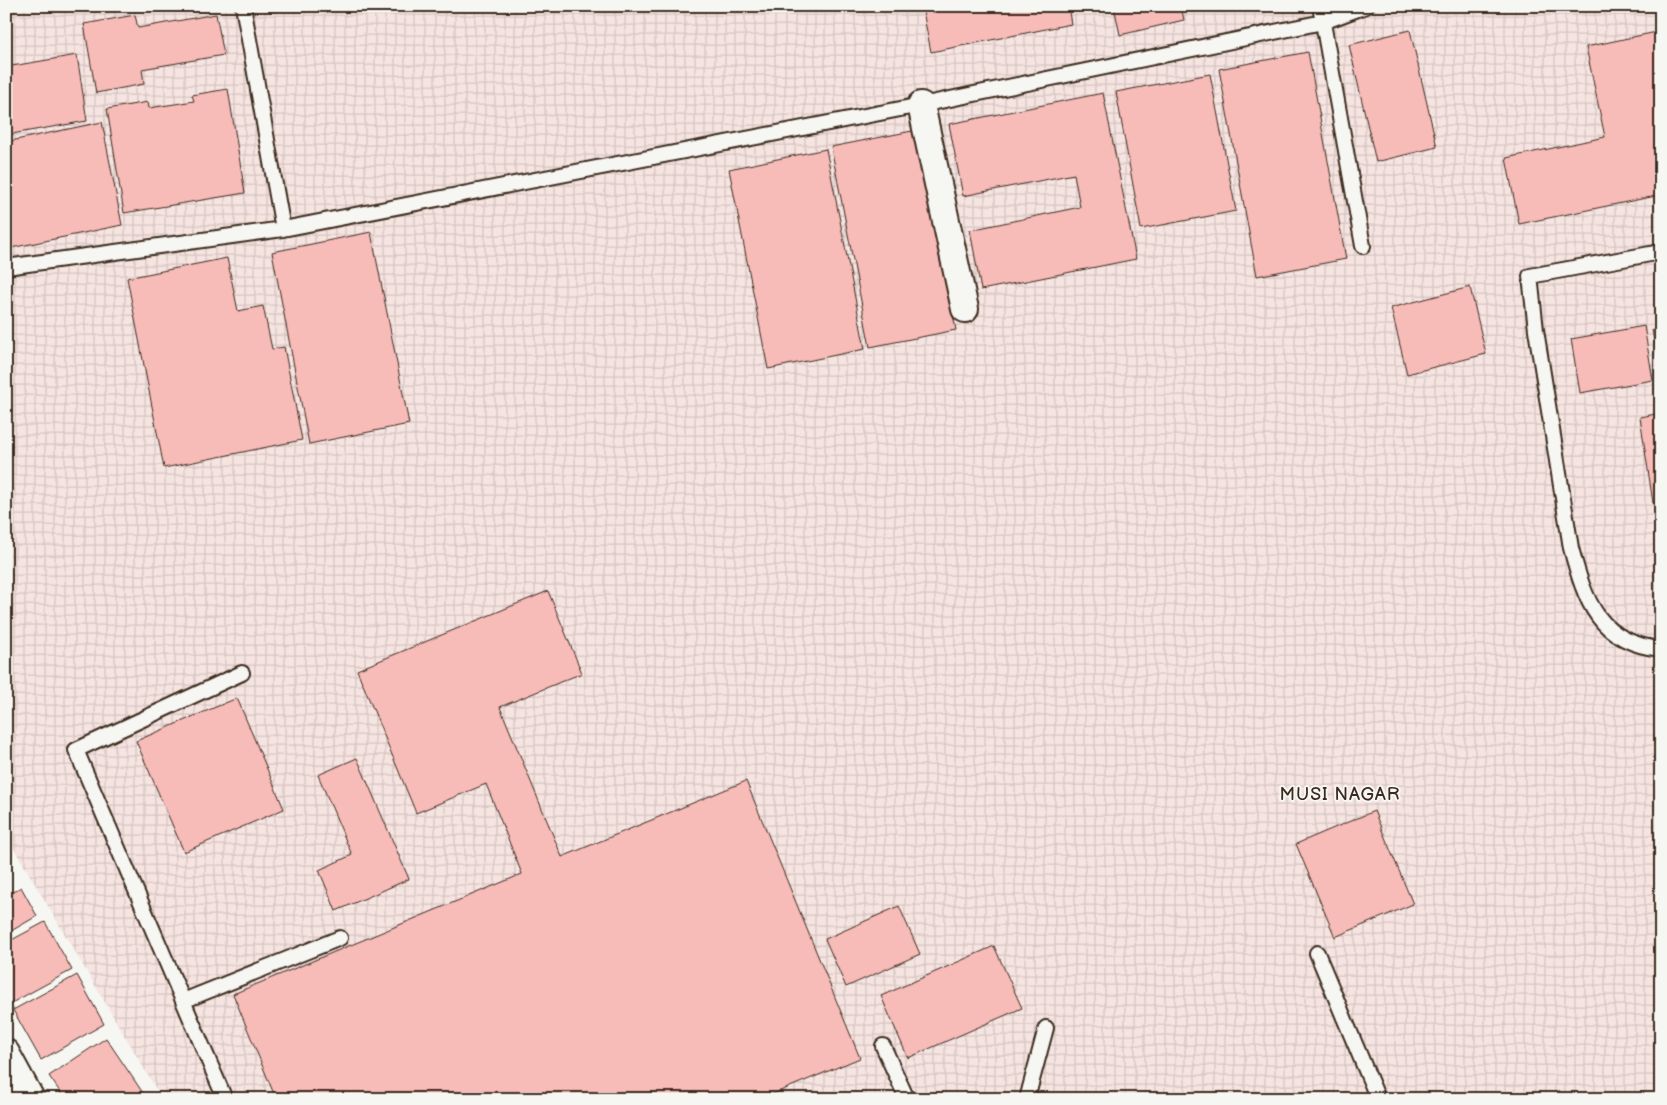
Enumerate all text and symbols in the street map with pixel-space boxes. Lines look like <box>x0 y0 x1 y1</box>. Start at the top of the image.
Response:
district label: MUSI NAGAR <box>1279 784 1401 805</box>

